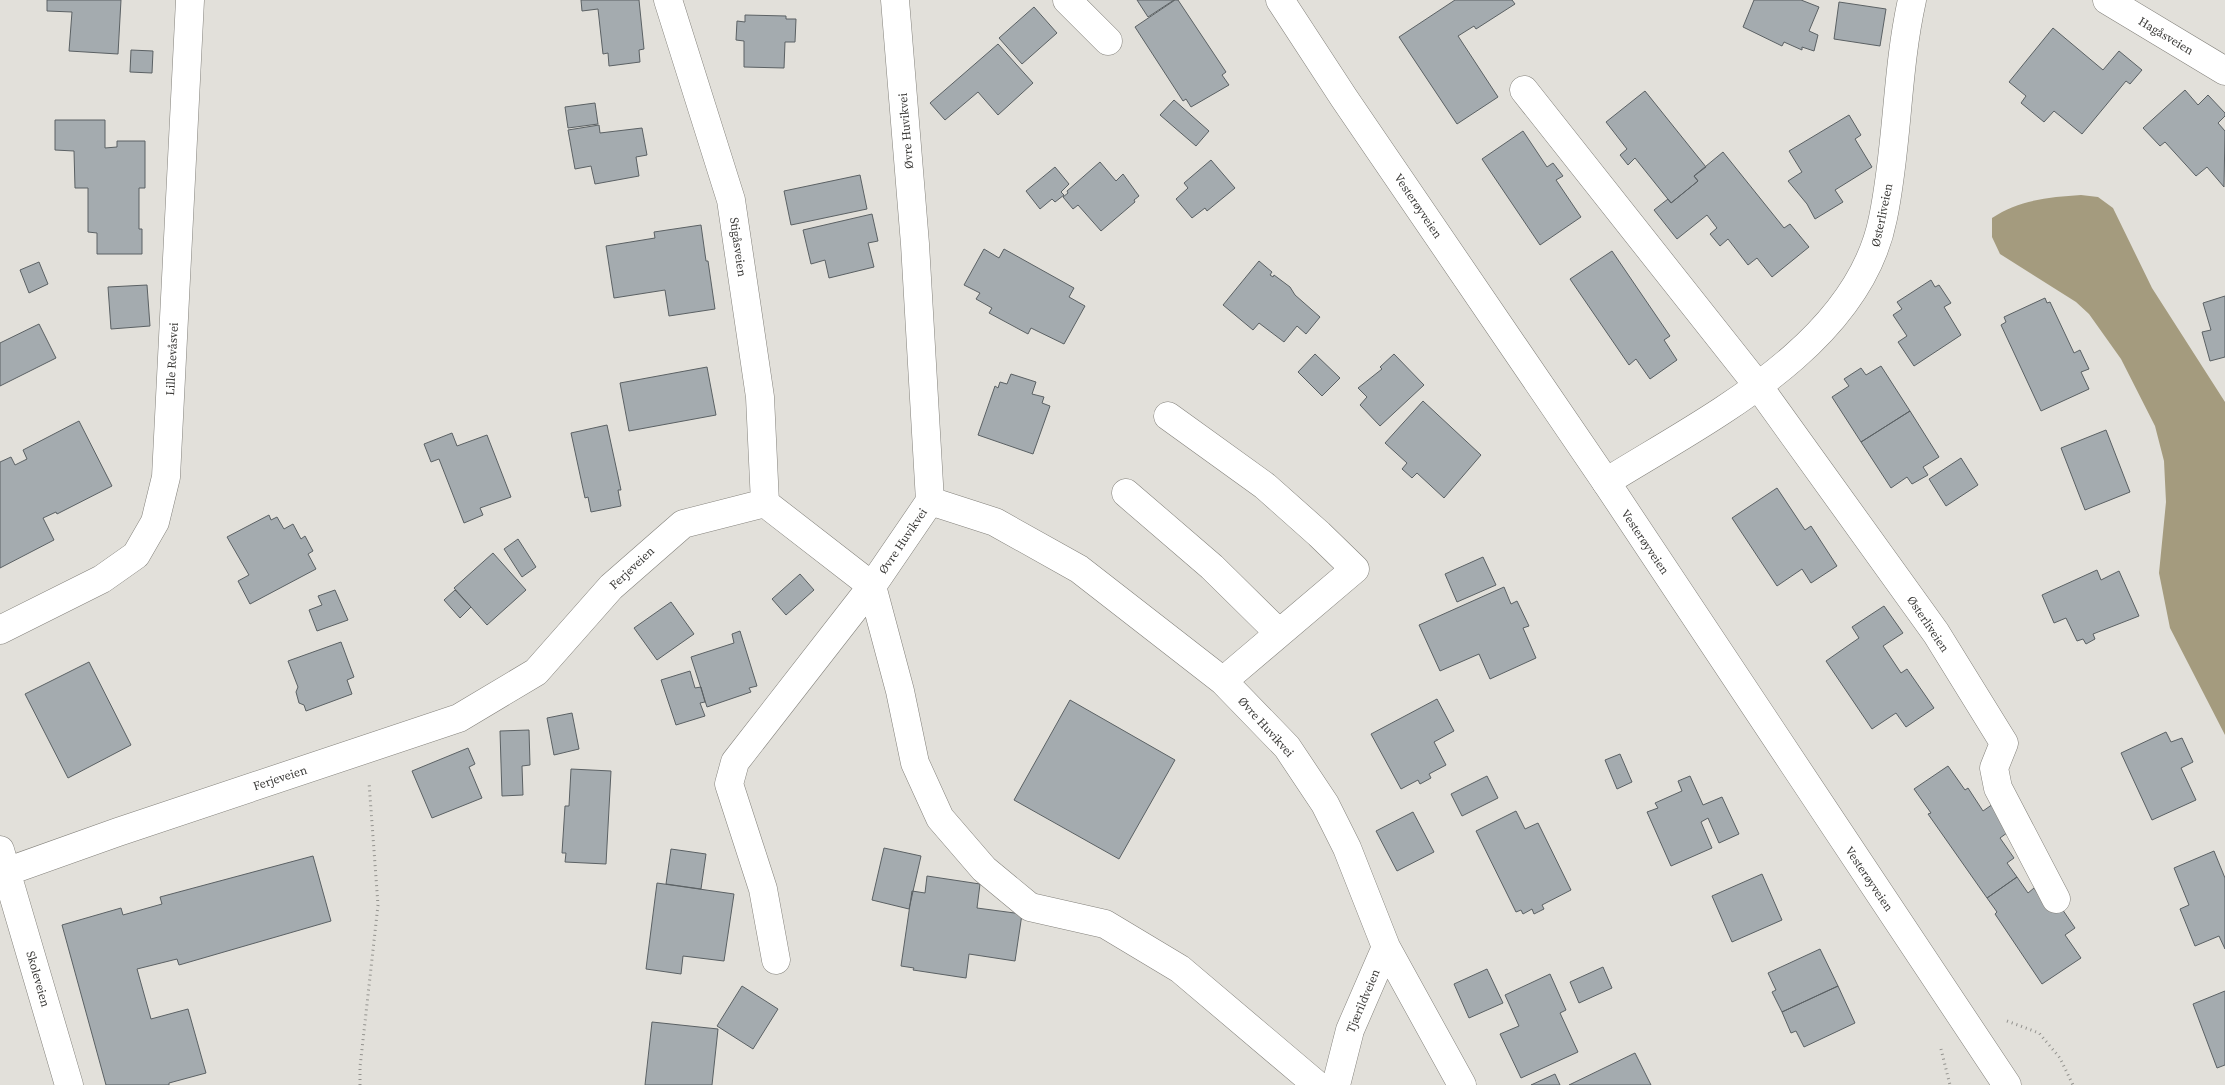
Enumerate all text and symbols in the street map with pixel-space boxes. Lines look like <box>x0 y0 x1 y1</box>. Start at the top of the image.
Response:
street label: Hagåsveien <box>2136 13 2196 59</box>
street label: Øvre Huvikvei <box>895 92 917 170</box>
street label: Vesterøyveien <box>1390 170 1446 242</box>
street label: Østerliveien <box>1867 182 1897 248</box>
street label: Stigåsveien <box>726 216 750 278</box>
street label: Lille Revåsvei <box>162 322 182 396</box>
street label: Øvre Huvikvei <box>875 505 931 577</box>
street label: Vesterøyveien <box>1617 506 1673 578</box>
street label: Ferjeveien <box>606 543 658 593</box>
street label: Østerliveien <box>1903 593 1953 655</box>
street label: Øvre Huvikvei <box>1235 693 1298 761</box>
street label: Ferjeveien <box>251 762 309 794</box>
street label: Vesterøyveien <box>1841 843 1897 915</box>
street label: Skoleveien <box>22 949 54 1009</box>
street label: Tjærildveien <box>1342 967 1384 1035</box>

